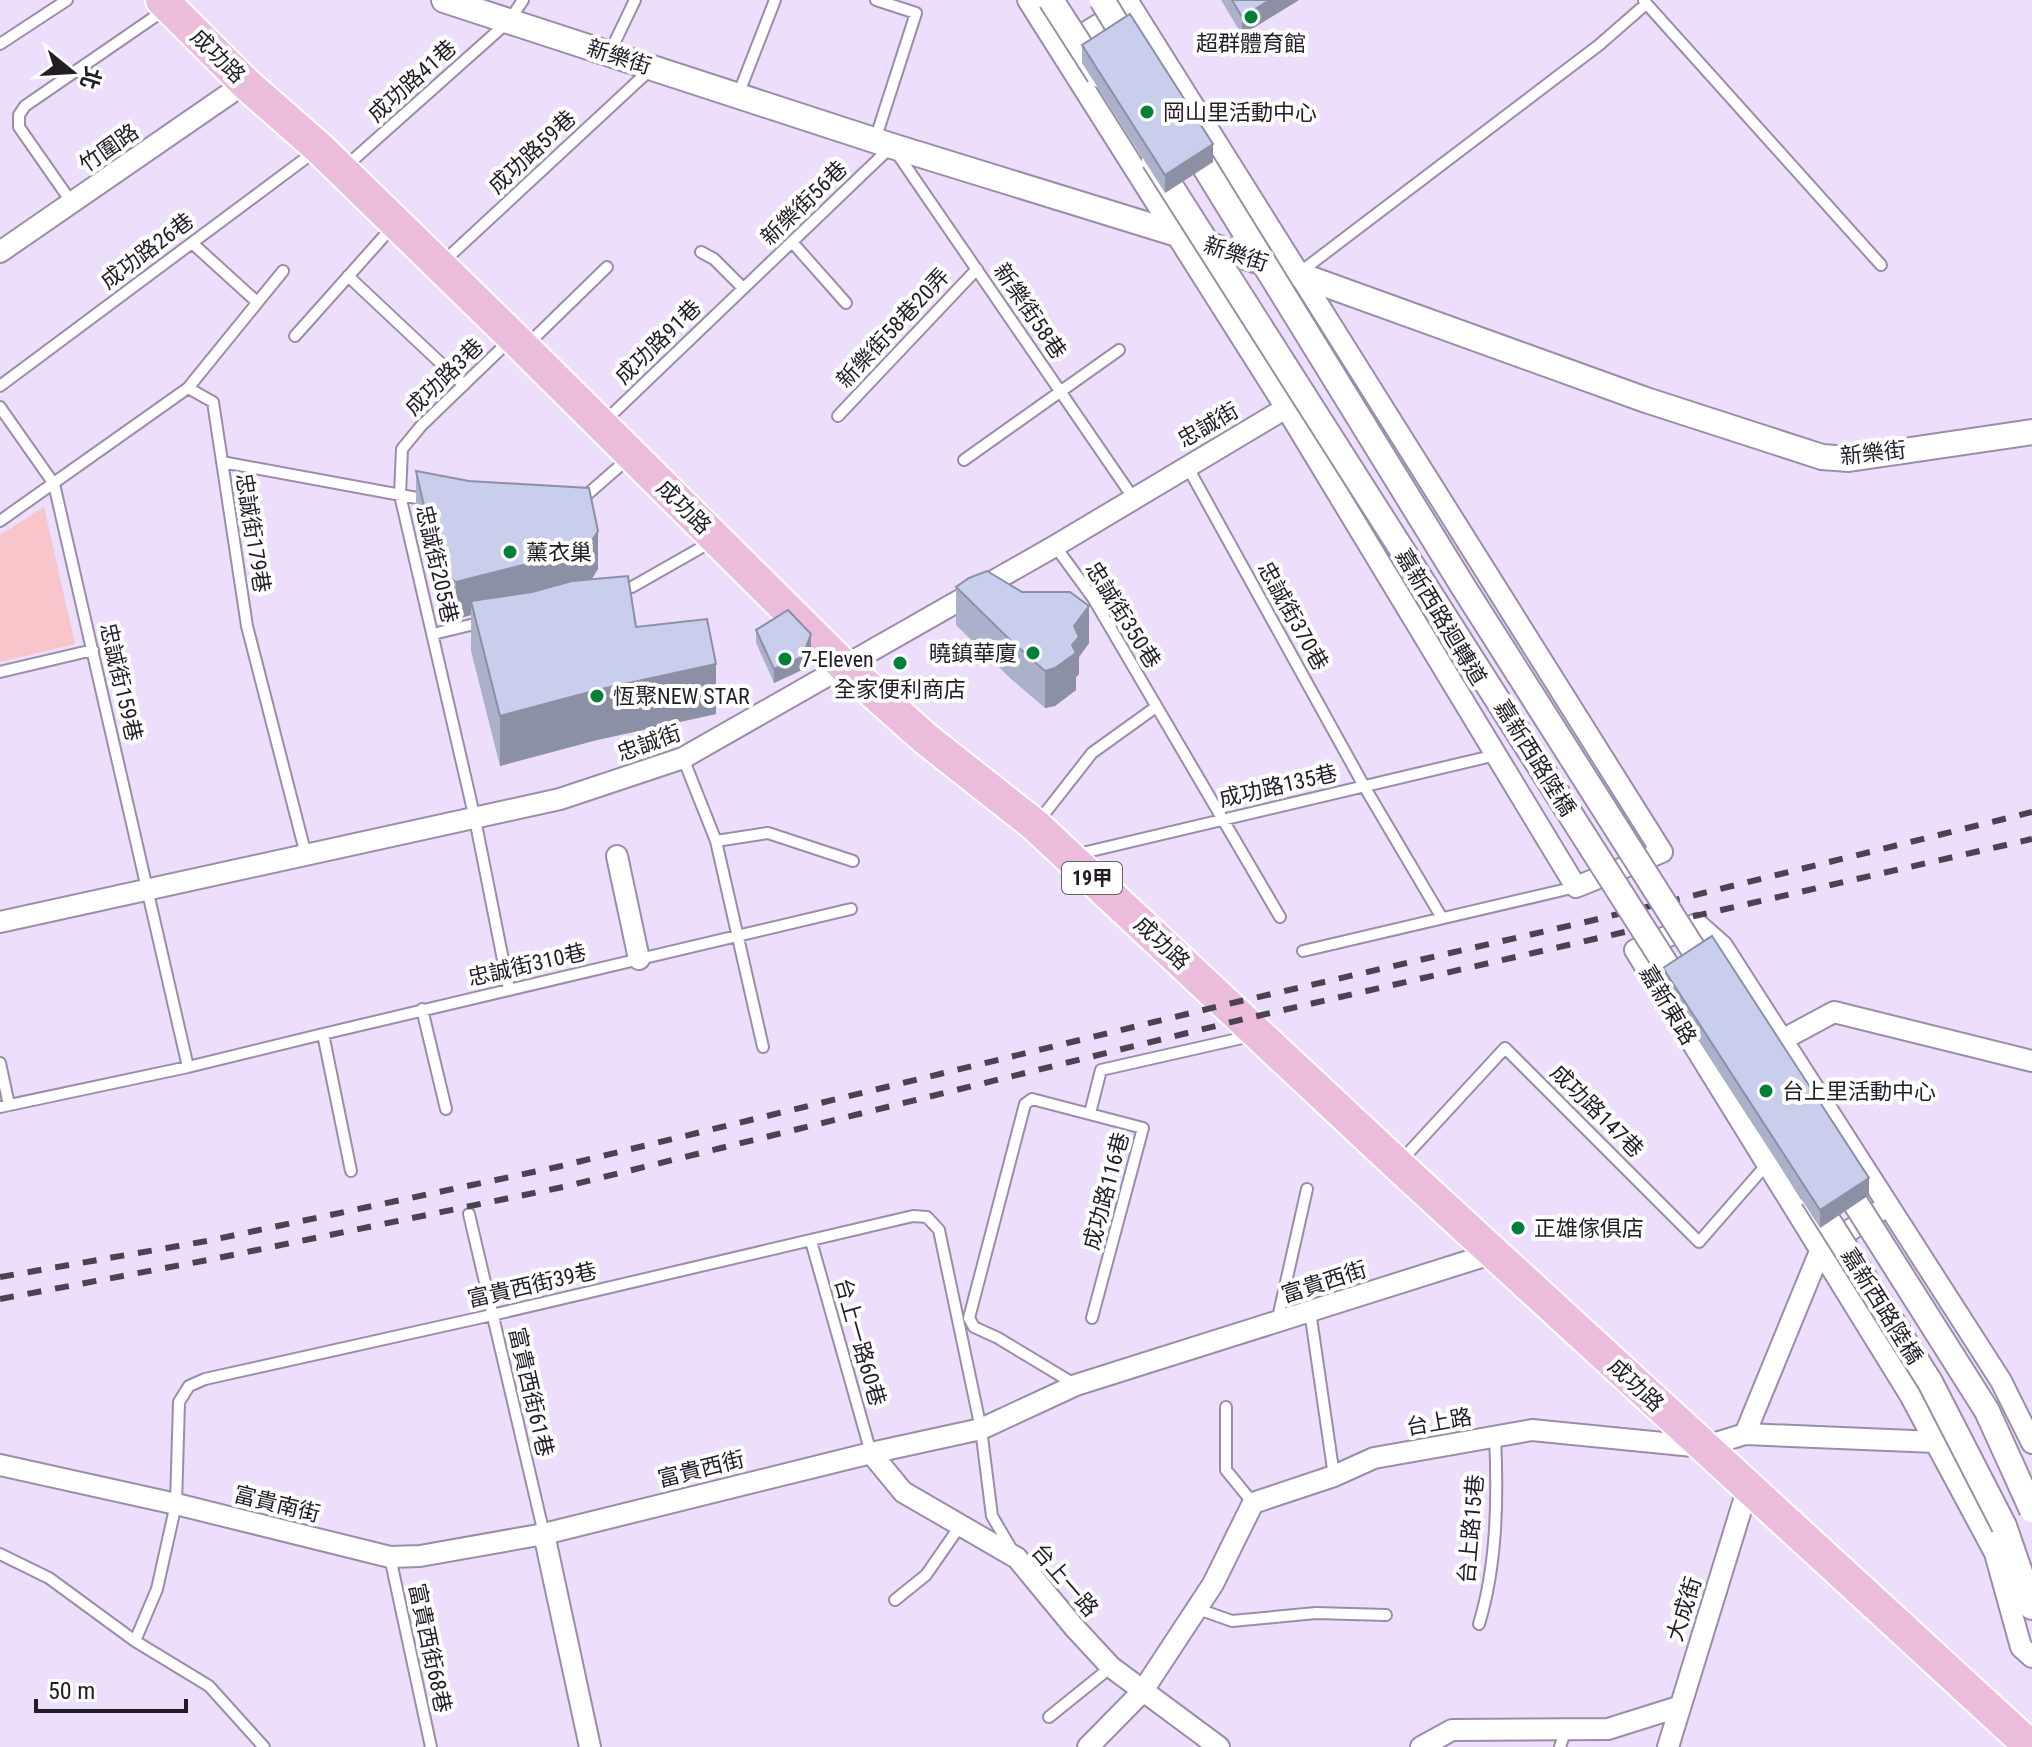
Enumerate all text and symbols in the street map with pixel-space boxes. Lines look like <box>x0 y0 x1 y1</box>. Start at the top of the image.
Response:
marker: 超群體育館 <box>1242 8 1260 26</box>
street label: 成功路 <box>186 24 250 88</box>
place label: 超群體育館 <box>1196 31 1306 56</box>
north arrow <box>32 32 112 112</box>
street label: 成功路41巷 <box>363 35 461 127</box>
street label: 新樂街 <box>584 35 654 79</box>
text: 北 <box>75 64 106 92</box>
place label: 岡山里活動中心 <box>1163 100 1317 125</box>
marker: 岡山里活動中心 <box>1138 103 1156 121</box>
street label: 成功路59巷 <box>483 105 581 199</box>
street label: 竹圍路 <box>75 119 143 177</box>
street label: 新樂街56巷 <box>756 156 852 250</box>
street label: 成功路26巷 <box>96 208 198 294</box>
street label: 新樂街 <box>1201 232 1271 276</box>
street label: 新樂街58巷 <box>989 259 1071 363</box>
street label: 新樂街58巷20弄 <box>832 263 954 393</box>
street label: 成功路91巷 <box>610 295 706 389</box>
street label: 成功路3巷 <box>400 334 488 420</box>
street label: 忠誠街 <box>1173 398 1243 452</box>
street label: 新樂街 <box>1839 437 1907 469</box>
street label: 忠誠街179巷 <box>231 471 275 595</box>
street label: 成功路 <box>652 475 716 539</box>
street label: 忠誠街205巷 <box>411 502 463 626</box>
place label: 薰衣巢 <box>526 540 592 565</box>
marker: 薰衣巢 <box>501 543 519 561</box>
street label: 嘉新西路迴轉道 <box>1391 545 1491 689</box>
street label: 忠誠街350巷 <box>1080 557 1166 673</box>
street label: 忠誠街370巷 <box>1253 557 1333 675</box>
street label: 忠誠街159巷 <box>95 620 147 744</box>
place label: 曉鎮華廈 <box>929 641 1017 666</box>
marker: 曉鎮華廈 <box>1024 644 1042 662</box>
place label: 7-Eleven <box>801 647 874 672</box>
marker: 7-Eleven <box>776 650 794 668</box>
marker: 全家便利商店 <box>891 654 909 672</box>
place label: 全家便利商店 <box>834 677 966 702</box>
place label: 恆聚NEW STAR <box>613 684 750 709</box>
marker: 恆聚NEW STAR <box>588 687 606 705</box>
street label: 嘉新西路陸橋 <box>1489 695 1581 821</box>
street label: 忠誠街 <box>614 720 684 766</box>
street label: 成功路135巷 <box>1216 760 1340 812</box>
road number: 19甲 <box>1062 862 1122 894</box>
street label: 成功路 <box>1129 911 1195 975</box>
street label: 忠誠街310巷 <box>465 939 589 991</box>
street label: 嘉新東路 <box>1635 961 1701 1049</box>
street label: 成功路147巷 <box>1546 1060 1648 1162</box>
place label: 台上里活動中心 <box>1782 1079 1936 1104</box>
marker: 台上里活動中心 <box>1757 1082 1775 1100</box>
street label: 成功路116巷 <box>1078 1130 1134 1252</box>
place label: 正雄傢俱店 <box>1534 1216 1644 1241</box>
marker: 正雄傢俱店 <box>1509 1219 1527 1237</box>
street label: 嘉新西路陸橋 <box>1836 1243 1928 1369</box>
street label: 富貴西街 <box>1278 1257 1370 1307</box>
street label: 富貴西街39巷 <box>465 1258 599 1312</box>
street label: 台上一路60巷 <box>830 1275 890 1409</box>
street label: 富貴西街61巷 <box>504 1325 558 1459</box>
street label: 成功路 <box>1603 1353 1669 1417</box>
street label: 台上路 <box>1404 1404 1474 1440</box>
street label: 富貴西街 <box>655 1446 747 1492</box>
street label: 台上路15巷 <box>1454 1473 1488 1585</box>
street label: 富貴南街 <box>231 1481 323 1527</box>
street label: 台上一路 <box>1027 1539 1103 1621</box>
street label: 大成街 <box>1662 1574 1706 1644</box>
street label: 富貴西街68巷 <box>404 1581 456 1715</box>
scale bar <box>36 1663 186 1713</box>
text: 50 m <box>48 1677 95 1705</box>

